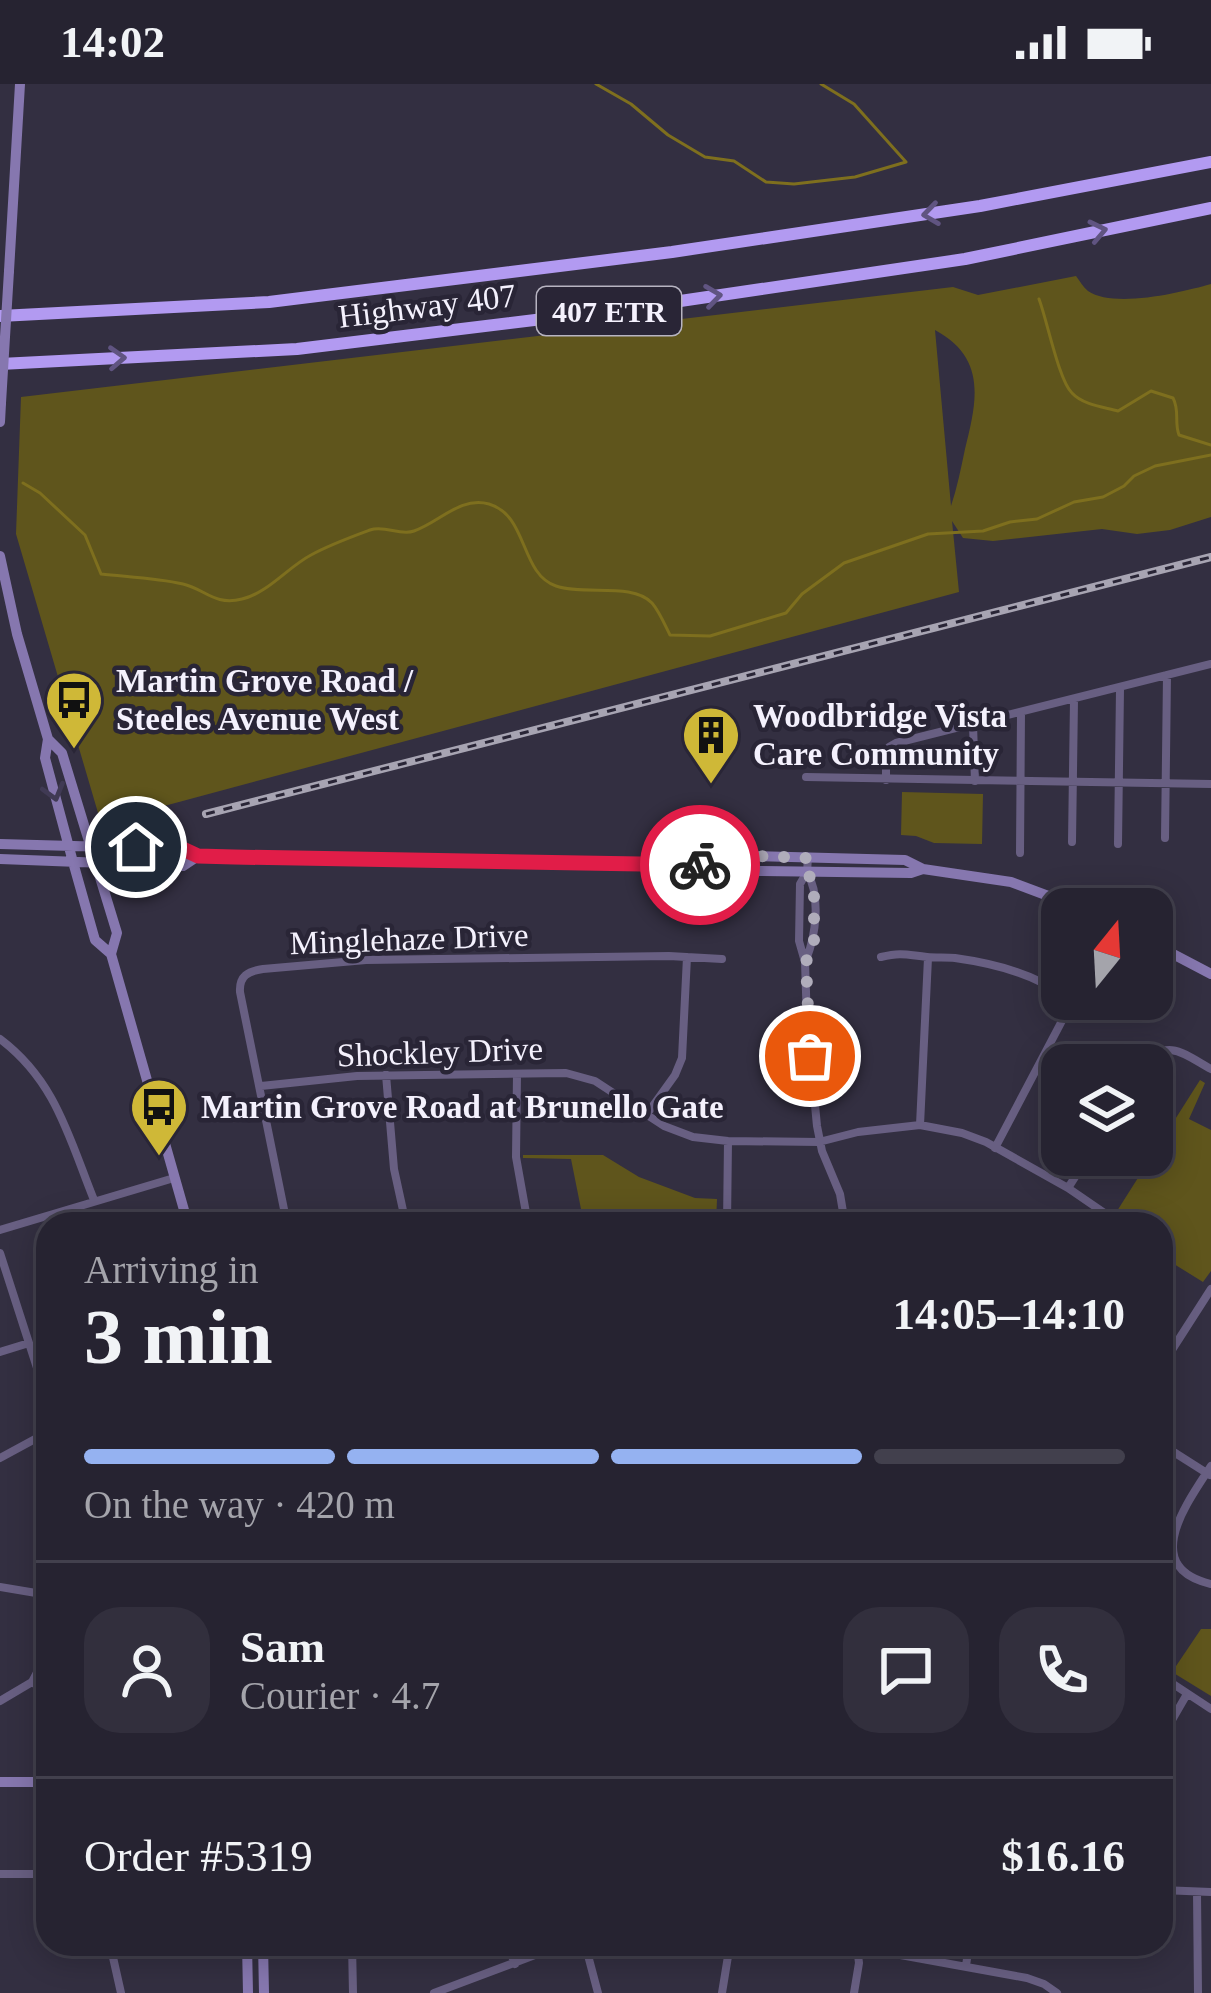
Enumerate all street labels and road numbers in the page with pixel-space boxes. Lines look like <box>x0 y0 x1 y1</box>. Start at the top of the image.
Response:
street label: Highway 407 <box>336 277 518 335</box>
road number: 407 ETR <box>537 287 681 335</box>
street label: Minglehaze Drive <box>289 917 529 961</box>
street label: Shockley Drive <box>336 1030 544 1074</box>

